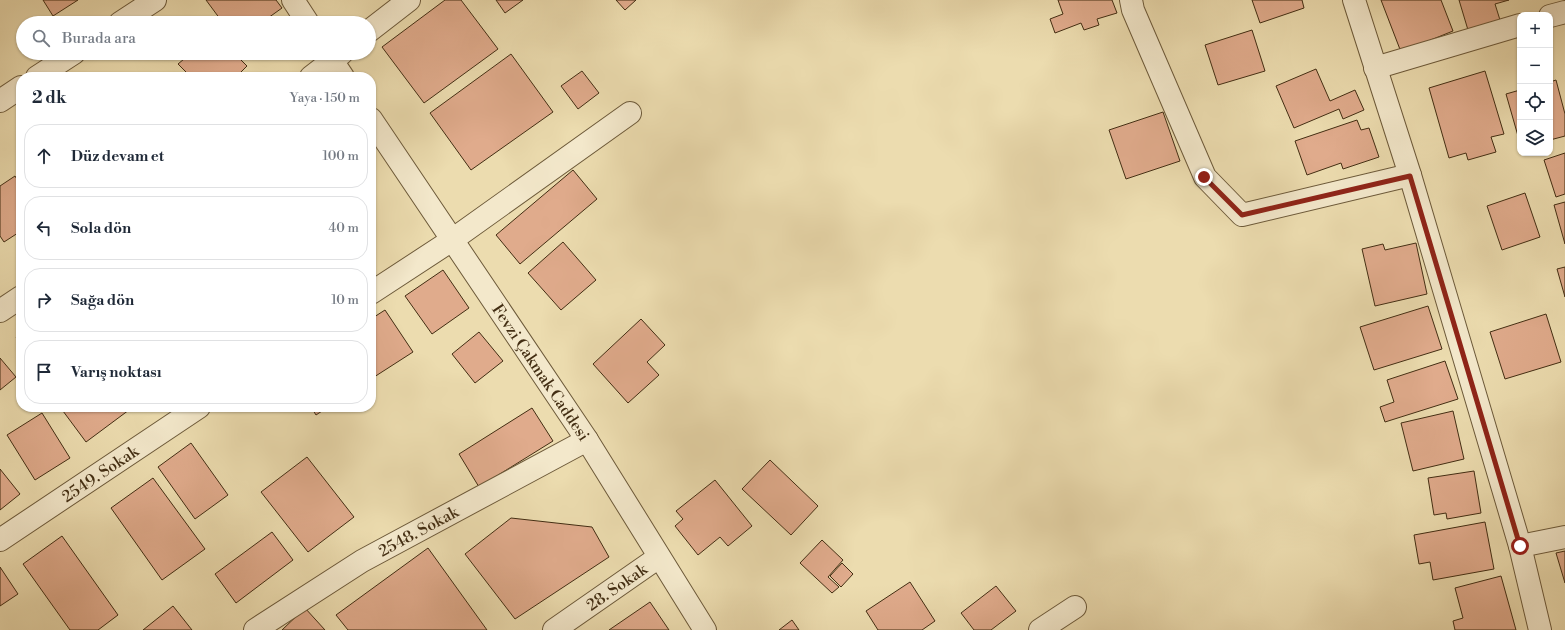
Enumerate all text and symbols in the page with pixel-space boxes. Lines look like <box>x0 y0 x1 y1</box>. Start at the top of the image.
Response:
map controls <box>1517 12 1553 156</box>
button: + <box>1517 12 1553 48</box>
search box <box>16 16 376 60</box>
icon: search <box>30 27 52 49</box>
text: Burada ara <box>62 29 136 48</box>
button: − <box>1517 48 1553 84</box>
button: locate <box>1517 84 1553 120</box>
text: 2 dk <box>32 87 67 109</box>
text: Yaya · 150 m <box>290 90 360 106</box>
button: layers <box>1517 120 1553 156</box>
icon: ahead <box>33 145 55 167</box>
text: Düz devam et <box>71 147 164 166</box>
text: 100 m <box>323 148 359 164</box>
route end <box>1195 168 1213 186</box>
icon: left <box>33 217 55 239</box>
text: Sola dön <box>71 219 131 238</box>
text: 40 m <box>329 220 359 236</box>
icon: right <box>33 289 55 311</box>
text: Sağa dön <box>71 291 134 310</box>
text: 10 m <box>331 292 359 308</box>
street label: Fevzi Çakmak Caddesi <box>487 300 594 445</box>
icon: arrive <box>33 361 55 383</box>
text: Varış noktası <box>71 363 162 382</box>
street label: 2549. Sokak <box>58 440 144 507</box>
street label: 2548. Sokak <box>375 501 464 561</box>
route start <box>1511 537 1529 555</box>
street label: 28. Sokak <box>583 558 653 615</box>

